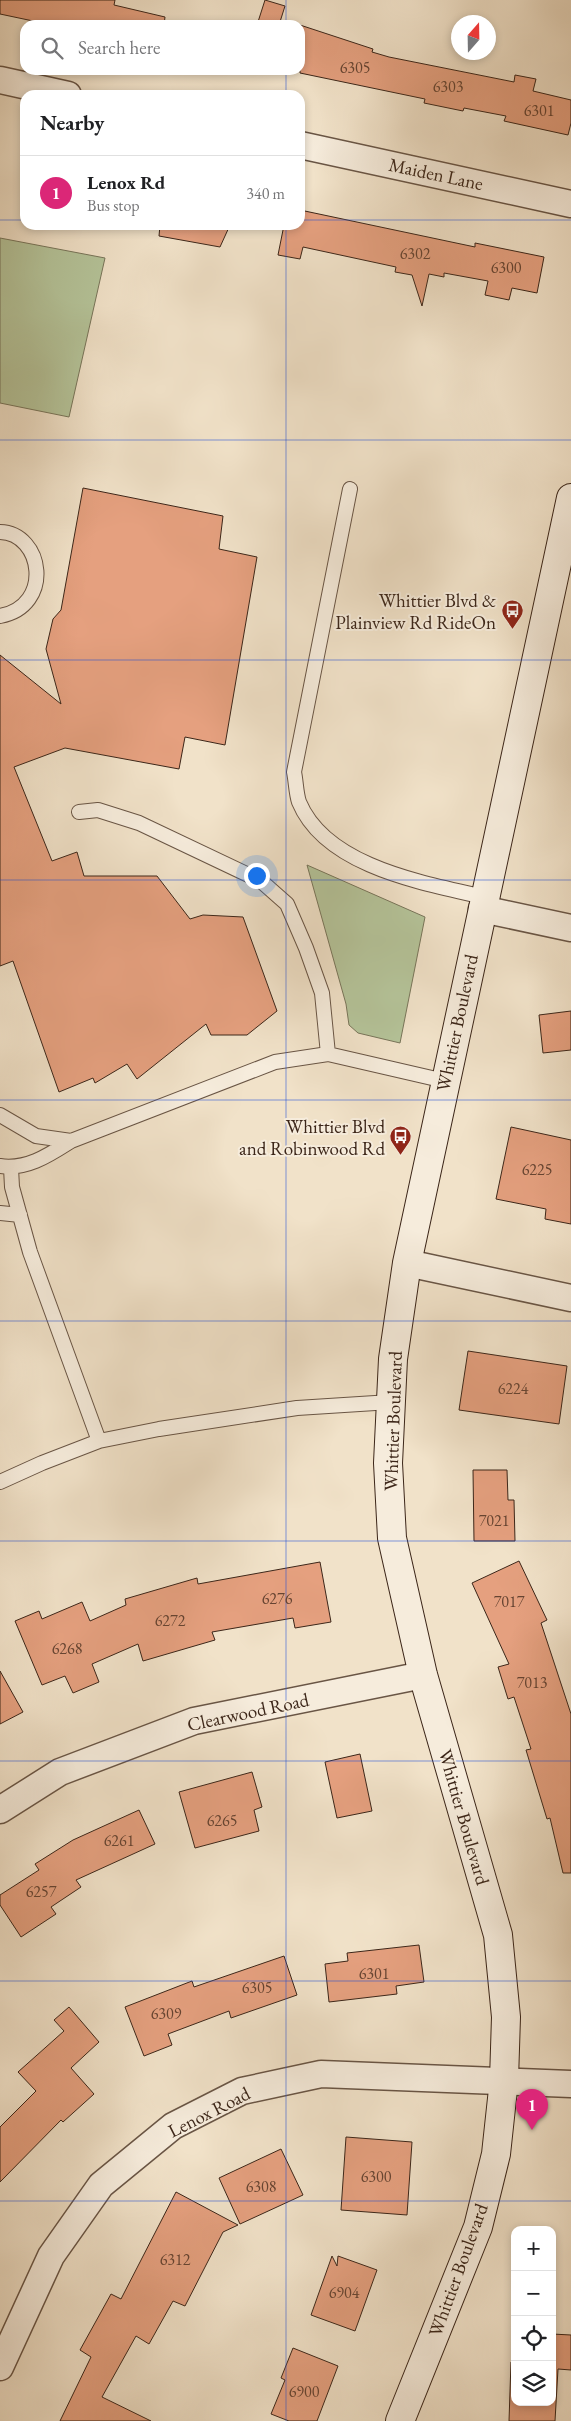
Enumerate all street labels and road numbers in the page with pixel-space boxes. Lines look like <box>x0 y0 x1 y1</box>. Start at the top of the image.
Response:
street label: Maiden Lane <box>386 152 486 196</box>
street label: Whittier Boulevard <box>430 952 484 1094</box>
street label: Whittier Boulevard <box>378 1350 408 1491</box>
street label: Clearwood Road <box>185 1687 312 1737</box>
street label: Whittier Boulevard <box>433 1746 495 1888</box>
street label: Lenox Road <box>164 2080 255 2143</box>
street label: Whittier Boulevard <box>422 2200 494 2340</box>

